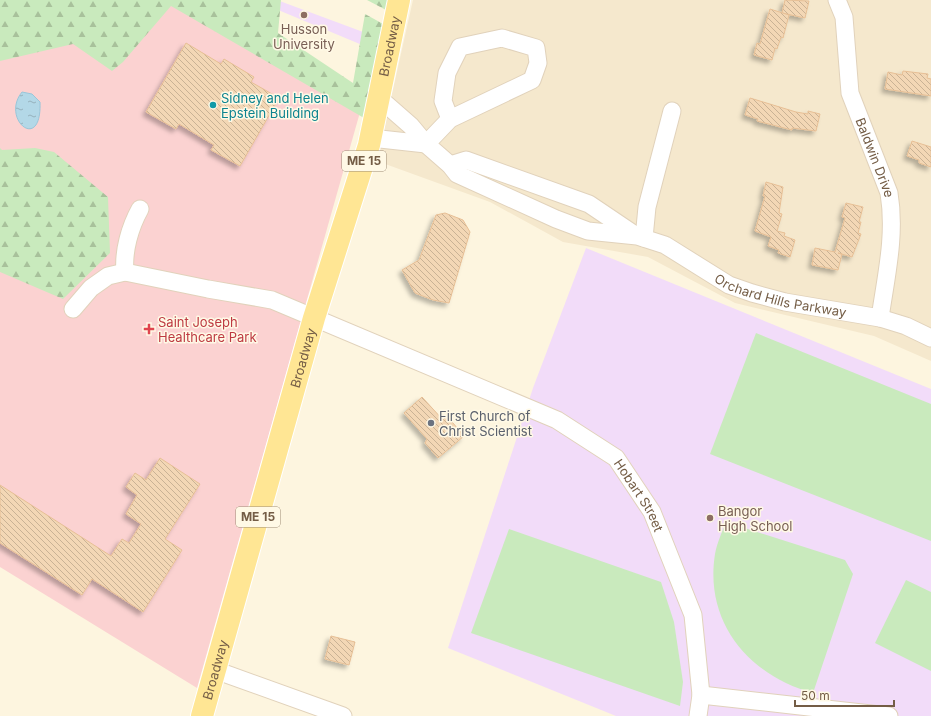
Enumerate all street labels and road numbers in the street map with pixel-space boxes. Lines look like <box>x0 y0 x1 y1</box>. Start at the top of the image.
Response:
street label: Broadway <box>375 14 404 78</box>
street label: Baldwin Drive <box>852 115 898 198</box>
road number: ME 15 <box>342 151 386 171</box>
street label: Orchard Hills Parkway <box>712 270 848 320</box>
street label: Broadway <box>287 326 319 390</box>
street label: Hobart Street <box>611 456 667 534</box>
road number: ME 15 <box>236 507 280 527</box>
street label: Broadway <box>199 638 231 702</box>

